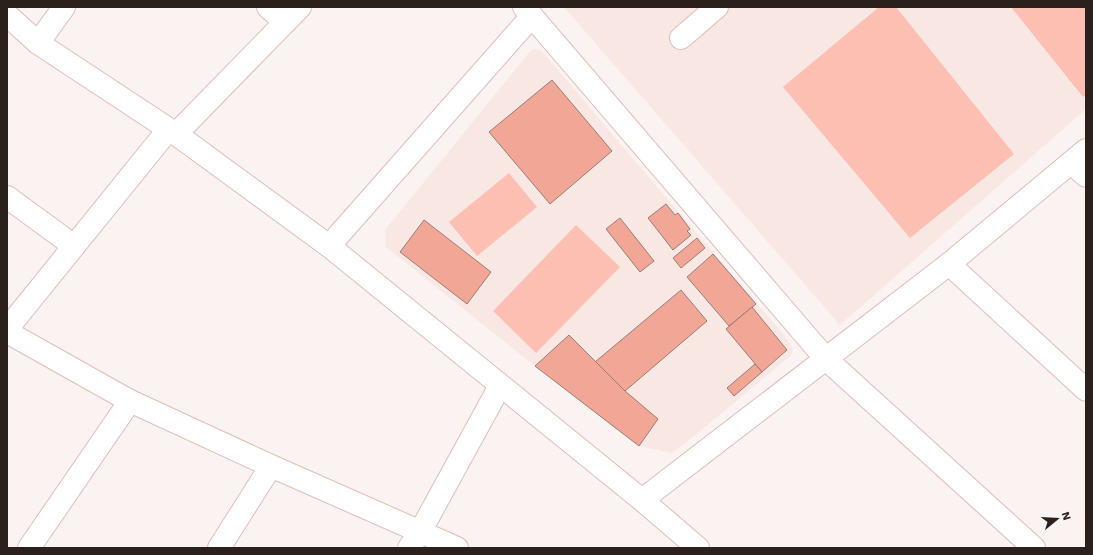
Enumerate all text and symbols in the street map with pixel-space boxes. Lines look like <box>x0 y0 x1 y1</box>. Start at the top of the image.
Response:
north arrow <box>1037 499 1077 539</box>
text: N <box>1059 510 1073 522</box>

